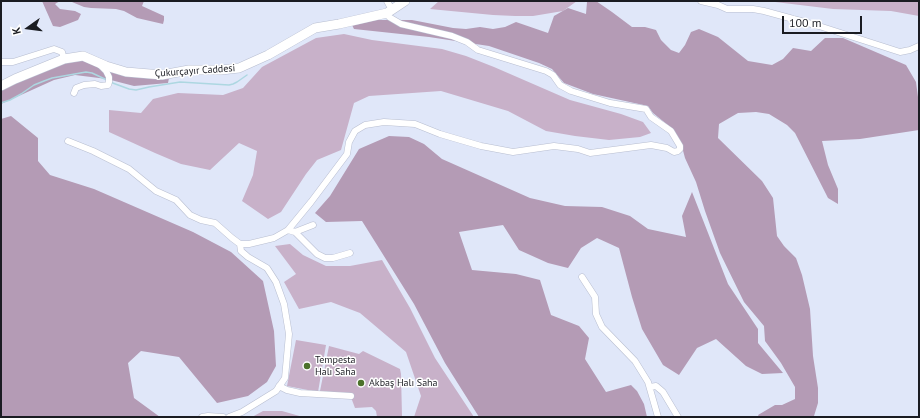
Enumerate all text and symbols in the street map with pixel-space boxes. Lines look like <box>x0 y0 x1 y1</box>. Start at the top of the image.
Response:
north arrow <box>8 8 48 48</box>
scale bar <box>784 8 864 34</box>
text: 100 m <box>789 15 822 30</box>
text: K <box>9 26 24 36</box>
street label: Çukurçayır Caddesi <box>154 62 236 80</box>
place label: Tempesta Halı Saha <box>315 354 356 378</box>
marker: Tempesta Halı Saha <box>302 361 312 371</box>
place label: Akbaş Halı Saha <box>369 377 438 389</box>
marker: Akbaş Halı Saha <box>356 378 366 388</box>

